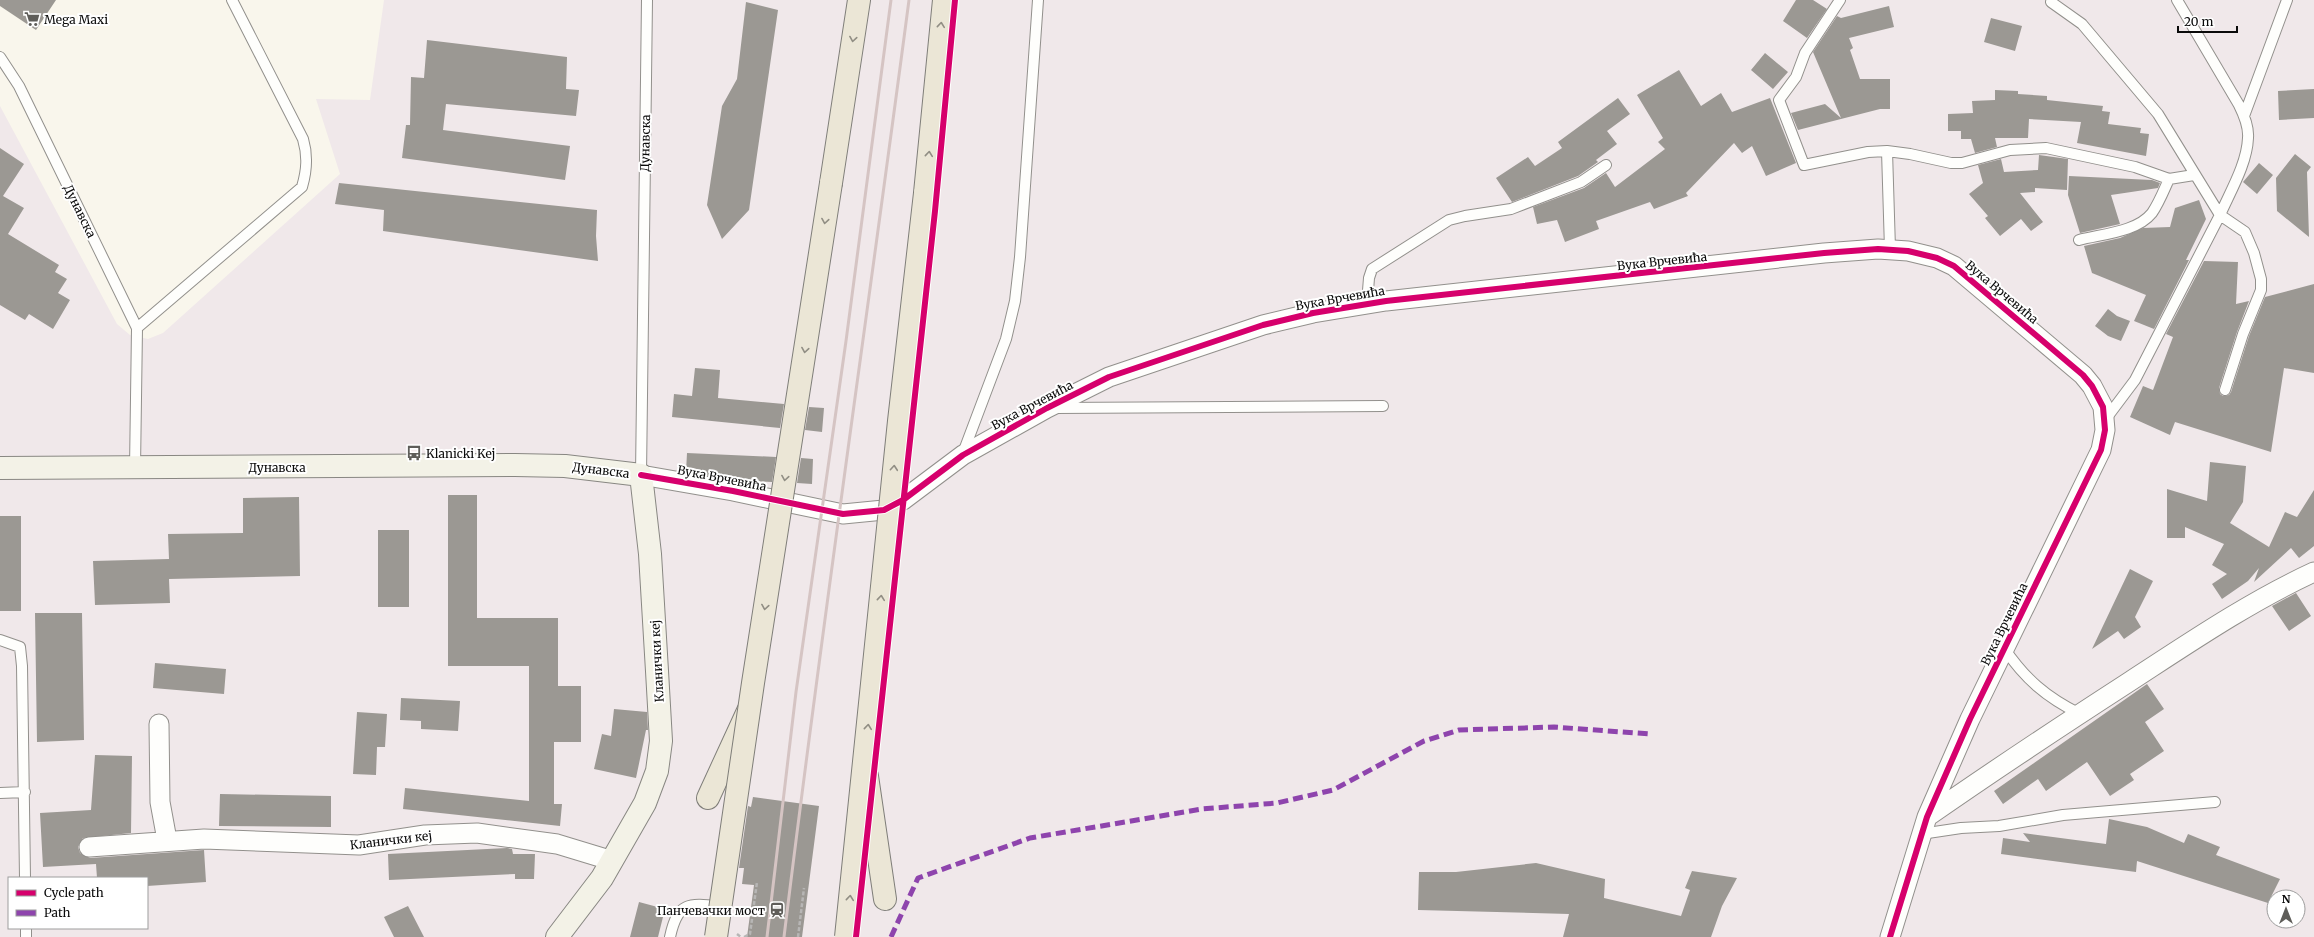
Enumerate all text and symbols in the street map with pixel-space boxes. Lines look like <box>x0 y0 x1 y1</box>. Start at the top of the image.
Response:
scale bar <box>2178 8 2237 34</box>
supermarket icon: Mega Maxi <box>23 10 41 28</box>
place label: Mega Maxi <box>44 12 108 27</box>
text: 20 m <box>2184 14 2213 29</box>
one-way arrow <box>937 22 946 28</box>
one-way arrow <box>849 35 858 42</box>
street label: Дунавска <box>637 114 653 172</box>
one-way arrow <box>924 151 933 157</box>
street label: Дунавска <box>61 182 100 241</box>
one-way arrow <box>821 218 830 224</box>
street label: Вука Врчевића <box>1616 249 1708 273</box>
street label: Вука Врчевића <box>1963 257 2042 327</box>
street label: Вука Врчевића <box>1294 283 1386 313</box>
one-way arrow <box>801 347 810 353</box>
street label: Вука Врчевића <box>989 377 1076 433</box>
bus stop icon: Klanicki Kej <box>405 444 423 462</box>
place label: Klanicki Kej <box>426 446 495 461</box>
street label: Дунавска <box>572 459 631 481</box>
street label: Дунавска <box>248 460 306 475</box>
street label: Вука Врчевића <box>676 462 768 494</box>
one-way arrow <box>889 465 898 471</box>
one-way arrow <box>781 475 790 481</box>
street label: Вука Врчевића <box>1977 580 2031 668</box>
one-way arrow <box>877 595 886 601</box>
one-way arrow <box>761 603 770 610</box>
street label: Кланички кеј <box>647 619 667 703</box>
one-way arrow <box>863 724 872 730</box>
street label: Кланички кеј <box>349 828 433 852</box>
legend <box>8 877 148 929</box>
text: Cycle path <box>44 885 104 900</box>
north arrow <box>2266 889 2306 929</box>
text: N <box>2282 892 2291 906</box>
one-way arrow <box>846 895 855 901</box>
station icon: Панчевачки мост <box>768 901 786 919</box>
place label: Панчевачки мост <box>657 903 765 918</box>
text: Path <box>44 905 70 920</box>

